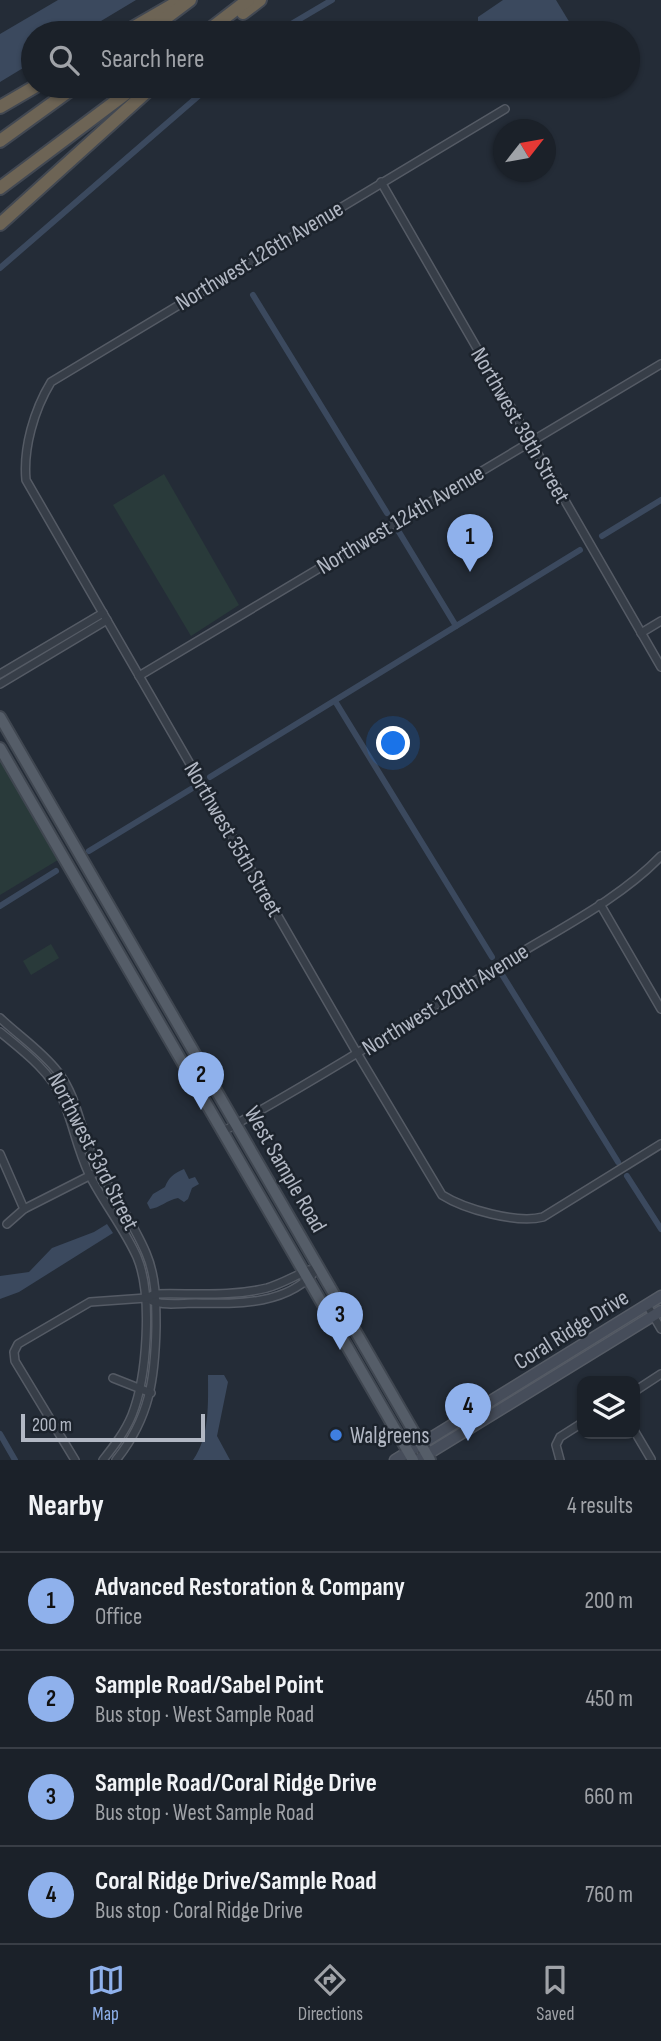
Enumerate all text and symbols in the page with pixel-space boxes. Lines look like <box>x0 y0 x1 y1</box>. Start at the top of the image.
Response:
search box <box>21 21 640 98</box>
icon: search <box>45 41 83 79</box>
text: Search here <box>101 44 204 75</box>
north arrow <box>493 119 556 182</box>
street label: Northwest 126th Avenue <box>171 195 348 317</box>
street label: Northwest 39th Street <box>464 343 576 508</box>
street label: Northwest 124th Avenue <box>311 458 489 580</box>
pin: 1 <box>447 514 493 572</box>
your location <box>376 726 410 760</box>
street label: Northwest 35th Street <box>178 757 289 922</box>
street label: Northwest 120th Avenue <box>357 937 534 1062</box>
pin: 2 <box>178 1052 224 1110</box>
street label: Northwest 33rd Street <box>41 1068 145 1235</box>
street label: West Sample Road <box>238 1101 333 1238</box>
street label: Coral Ridge Drive <box>509 1283 634 1376</box>
pin: 3 <box>317 1292 363 1350</box>
map controls <box>577 1376 640 1439</box>
button: layers <box>577 1376 640 1439</box>
pin: 4 <box>445 1383 491 1441</box>
scale bar <box>21 1411 205 1443</box>
text: 200 m <box>32 1414 72 1437</box>
place label: Walgreens <box>350 1422 430 1450</box>
marker: Walgreens <box>328 1427 344 1443</box>
text: Nearby <box>28 1488 104 1524</box>
text: 4 results <box>567 1492 633 1520</box>
text: Advanced Restoration & Company <box>95 1572 405 1603</box>
text: 1 <box>46 1587 56 1615</box>
text: 200 m <box>585 1587 633 1615</box>
text: Office <box>95 1603 142 1631</box>
text: Sample Road/Sabel Point <box>95 1670 323 1701</box>
text: 2 <box>46 1685 56 1713</box>
text: 450 m <box>585 1685 633 1713</box>
text: Bus stop · West Sample Road <box>95 1701 314 1729</box>
text: Sample Road/Coral Ridge Drive <box>95 1768 377 1799</box>
text: 3 <box>46 1783 56 1811</box>
text: 660 m <box>584 1783 633 1811</box>
text: Bus stop · West Sample Road <box>95 1799 314 1827</box>
text: Coral Ridge Drive/Sample Road <box>95 1866 377 1897</box>
text: 4 <box>46 1881 56 1909</box>
text: 760 m <box>585 1881 633 1909</box>
text: Bus stop · Coral Ridge Drive <box>95 1897 303 1925</box>
tab: Map <box>87 1961 125 2026</box>
tab: Directions <box>298 1961 363 2026</box>
tab: Saved <box>536 1961 574 2026</box>

